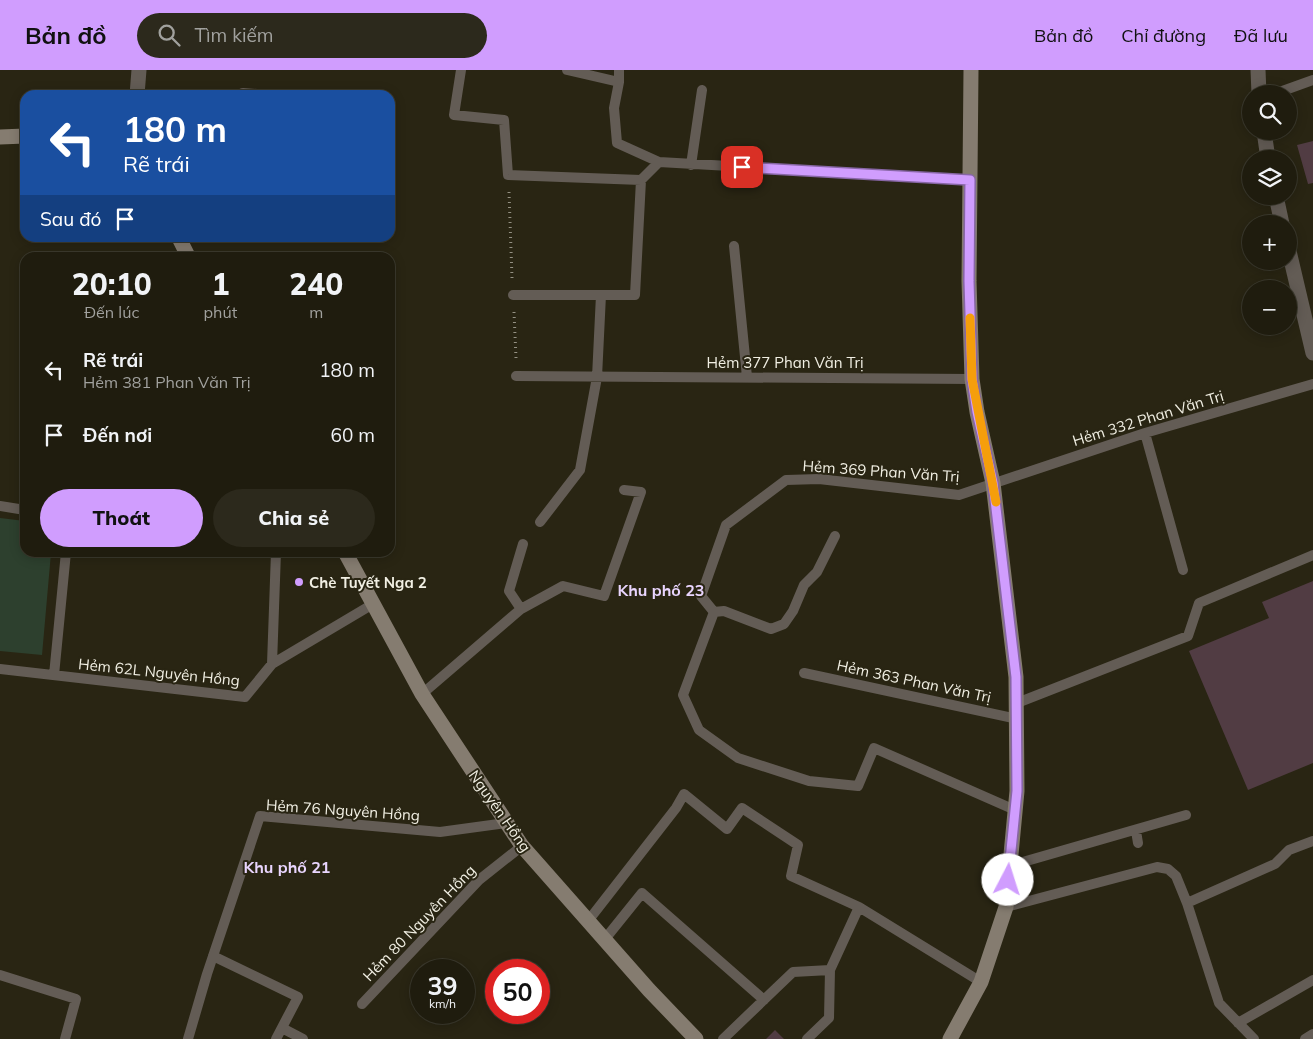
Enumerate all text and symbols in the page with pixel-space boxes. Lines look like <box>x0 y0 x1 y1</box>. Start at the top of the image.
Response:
search box <box>137 13 487 58</box>
text: Bản đồ <box>25 20 107 50</box>
icon: search <box>155 21 183 49</box>
text: Tìm kiếm <box>195 23 274 47</box>
text: Bản đồ <box>1034 24 1093 47</box>
text: Chỉ đường <box>1121 24 1206 47</box>
text: Đã lưu <box>1234 24 1288 47</box>
map controls <box>1242 85 1297 335</box>
button: search <box>1242 85 1297 140</box>
text: 180 m <box>123 107 227 151</box>
icon: left <box>40 110 105 175</box>
pin <box>721 146 763 188</box>
text: Rẽ trái <box>123 150 190 178</box>
button: layers <box>1242 150 1297 205</box>
icon: arrive <box>728 153 756 181</box>
icon: arrive <box>111 205 139 233</box>
text: Sau đó <box>40 207 101 231</box>
button: + <box>1242 215 1297 270</box>
text: 20:10 <box>72 265 152 303</box>
text: 1 <box>211 265 229 303</box>
text: 240 <box>289 265 343 303</box>
button: − <box>1242 280 1297 335</box>
text: Đến lúc <box>84 302 139 322</box>
text: phút <box>204 302 237 322</box>
text: m <box>309 302 323 322</box>
text: Rẽ trái <box>83 348 143 372</box>
street label: Hẻm 377 Phan Văn Trị <box>706 353 864 372</box>
icon: left <box>40 356 68 384</box>
text: 180 m <box>319 358 375 382</box>
text: Hẻm 381 Phan Văn Trị <box>83 372 250 392</box>
street label: Hẻm 332 Phan Văn Trị <box>1070 386 1226 450</box>
icon: arrive <box>40 421 68 449</box>
text: Đến nơi <box>83 423 152 447</box>
text: 60 m <box>331 423 375 447</box>
street label: Hẻm 369 Phan Văn Trị <box>802 456 960 486</box>
button: Thoát <box>40 489 203 547</box>
button: Chia sẻ <box>213 489 375 547</box>
place label: Chè Tuyết Nga 2 <box>309 573 427 592</box>
marker: Chè Tuyết Nga 2 <box>293 576 305 588</box>
district label: Khu phố 23 <box>618 580 704 600</box>
street label: Hẻm 62L Nguyên Hồng <box>77 654 241 690</box>
street label: Hẻm 363 Phan Văn Trị <box>835 655 993 707</box>
street label: Nguyên Hồng <box>465 766 535 856</box>
street label: Hẻm 76 Nguyên Hồng <box>265 795 421 825</box>
position arrow <box>981 853 1033 905</box>
district label: Khu phố 21 <box>244 857 330 877</box>
street label: Hẻm 80 Nguyên Hồng <box>359 861 479 985</box>
speed limit sign: 50 <box>485 959 550 1024</box>
text: 39 <box>427 970 458 1001</box>
text: km/h <box>429 996 456 1011</box>

